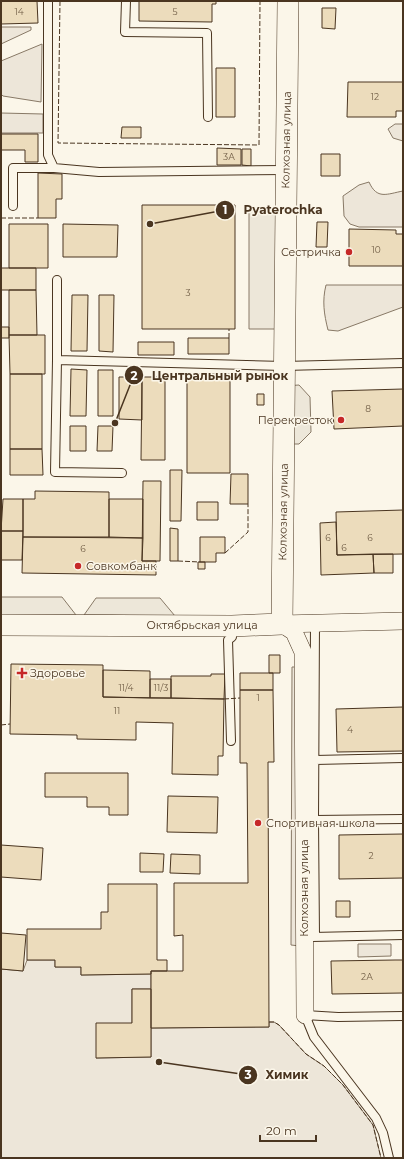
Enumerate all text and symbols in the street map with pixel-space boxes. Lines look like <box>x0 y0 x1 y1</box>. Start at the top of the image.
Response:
house number: 14 <box>14 6 24 17</box>
house number: 5 <box>172 6 178 17</box>
street label: Колхозная улица <box>278 91 294 189</box>
house number: 12 <box>371 91 379 102</box>
house number: 3А <box>223 151 235 162</box>
callout: Pyaterochka <box>215 198 330 222</box>
text: 1 <box>223 202 227 217</box>
text: Pyaterochka <box>243 202 323 217</box>
house number: 10 <box>371 244 381 255</box>
place label: Сестричка <box>281 245 341 259</box>
marker: Сестричка <box>344 247 354 257</box>
house number: 3 <box>185 287 191 298</box>
callout: Центральный рынок <box>124 363 297 387</box>
text: 2 <box>130 368 138 383</box>
text: Центральный рынок <box>152 368 288 383</box>
house number: 8 <box>365 403 371 414</box>
place label: Перекресток <box>258 413 334 427</box>
marker: Перекресток <box>336 415 346 425</box>
street label: Колхозная улица <box>275 463 291 561</box>
house number: 6 <box>325 532 331 543</box>
house number: 6 <box>367 532 373 543</box>
house number: 6 <box>341 542 347 553</box>
house number: 6 <box>80 543 86 554</box>
place label: Совкомбанк <box>86 559 157 573</box>
marker: Совкомбанк <box>73 561 83 571</box>
street label: Октябрьская улица <box>146 618 258 632</box>
place label: Здоровье <box>30 666 85 680</box>
marker: Здоровье <box>17 668 27 678</box>
house number: 11/4 <box>119 682 133 693</box>
house number: 11/3 <box>154 682 168 693</box>
house number: 1 <box>256 692 260 703</box>
house number: 11 <box>114 705 120 716</box>
house number: 4 <box>347 724 353 735</box>
place label: Спортивная школа <box>266 816 375 830</box>
marker: Спортивная школа <box>253 818 263 828</box>
street label: Колхозная улица <box>297 839 311 937</box>
house number: 2 <box>368 850 374 861</box>
house number: 2А <box>361 971 373 982</box>
callout: Химик <box>238 1063 317 1087</box>
text: 3 <box>243 1067 252 1082</box>
text: Химик <box>265 1067 309 1082</box>
scale bar <box>260 1117 316 1143</box>
text: 20 m <box>266 1123 297 1138</box>

